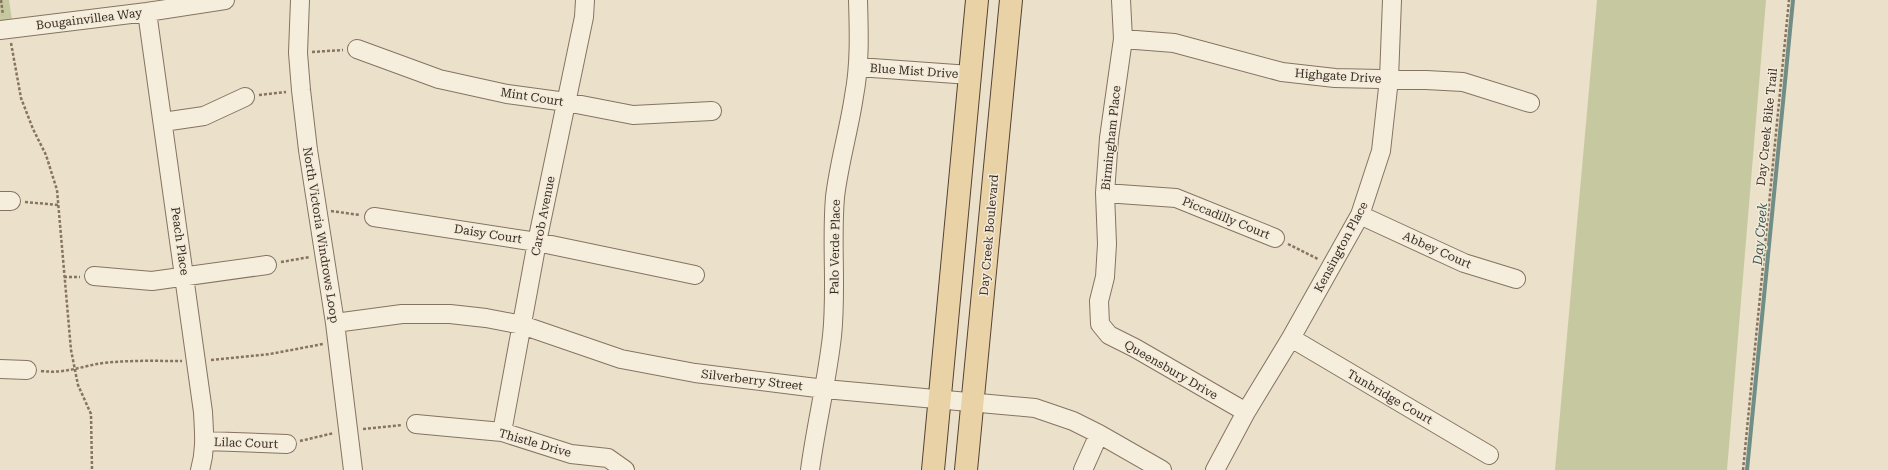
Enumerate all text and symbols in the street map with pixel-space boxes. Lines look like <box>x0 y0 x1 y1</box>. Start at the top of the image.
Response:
street label: Bougainvillea Way <box>35 5 144 32</box>
street label: Blue Mist Drive <box>869 61 959 81</box>
street label: Highgate Drive <box>1294 66 1382 86</box>
street label: Day Creek Bike Trail <box>1754 67 1780 187</box>
street label: Birmingham Place <box>1099 84 1124 191</box>
street label: Mint Court <box>499 85 565 109</box>
street label: North Victoria Windrows Loop <box>300 146 342 324</box>
street label: Day Creek Boulevard <box>977 173 1001 296</box>
street label: Carob Avenue <box>528 174 558 257</box>
street label: Piccadilly Court <box>1180 194 1272 242</box>
street label: Palo Verde Place <box>827 199 843 295</box>
street label: Kensington Place <box>1311 199 1371 295</box>
water label: Day Creek <box>1750 201 1770 267</box>
street label: Peach Place <box>168 206 192 276</box>
street label: Daisy Court <box>453 222 523 246</box>
street label: Abbey Court <box>1400 229 1474 272</box>
street label: Queensbury Drive <box>1122 338 1221 403</box>
street label: Silverberry Street <box>700 367 804 393</box>
street label: Tunbridge Court <box>1345 367 1436 427</box>
street label: Thistle Drive <box>497 426 573 460</box>
street label: Lilac Court <box>214 435 279 451</box>

